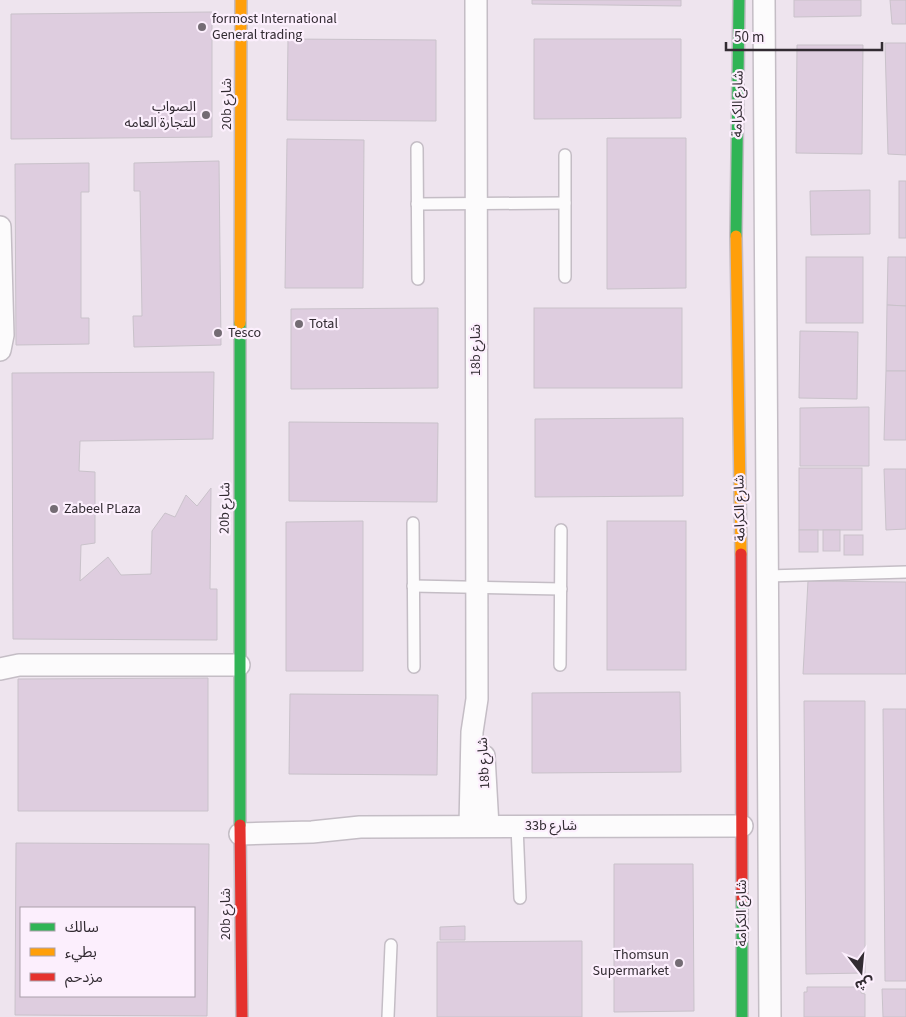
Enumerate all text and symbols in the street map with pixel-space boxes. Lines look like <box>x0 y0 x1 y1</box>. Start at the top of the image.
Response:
place label: formost International General trading <box>212 9 337 45</box>
scale bar <box>726 20 882 52</box>
marker: formost International General trading <box>196 21 208 33</box>
text: 50 m <box>734 27 764 48</box>
street label: شارع الكرامة <box>727 70 749 138</box>
street label: 20b شارع <box>217 78 237 130</box>
place label: الصواب للتجارة العامه <box>124 97 196 133</box>
marker: الصواب للتجارة العامه <box>200 109 212 121</box>
place label: Total <box>309 314 338 334</box>
marker: Total <box>293 318 305 330</box>
place label: Tesco <box>228 323 261 343</box>
street label: 18b شارع <box>466 324 486 376</box>
marker: Tesco <box>212 327 224 339</box>
street label: شارع الكرامة <box>729 474 751 542</box>
street label: 20b شارع <box>215 482 235 534</box>
place label: Zabeel PLaza <box>64 499 141 519</box>
marker: Zabeel PLaza <box>48 503 60 515</box>
street label: 18b شارع <box>473 737 495 789</box>
street label: 33b شارع <box>525 816 577 836</box>
street label: شارع الكرامة <box>732 880 752 946</box>
street label: 20b شارع <box>216 888 236 940</box>
legend <box>20 907 195 997</box>
text: سالك <box>65 917 99 938</box>
text: بطيء <box>65 942 97 963</box>
place label: Thomsun Supermarket <box>593 945 669 981</box>
north arrow <box>836 947 886 997</box>
marker: Thomsun Supermarket <box>673 957 685 969</box>
text: مزدحم <box>65 967 103 988</box>
text: ش <box>852 971 876 996</box>

